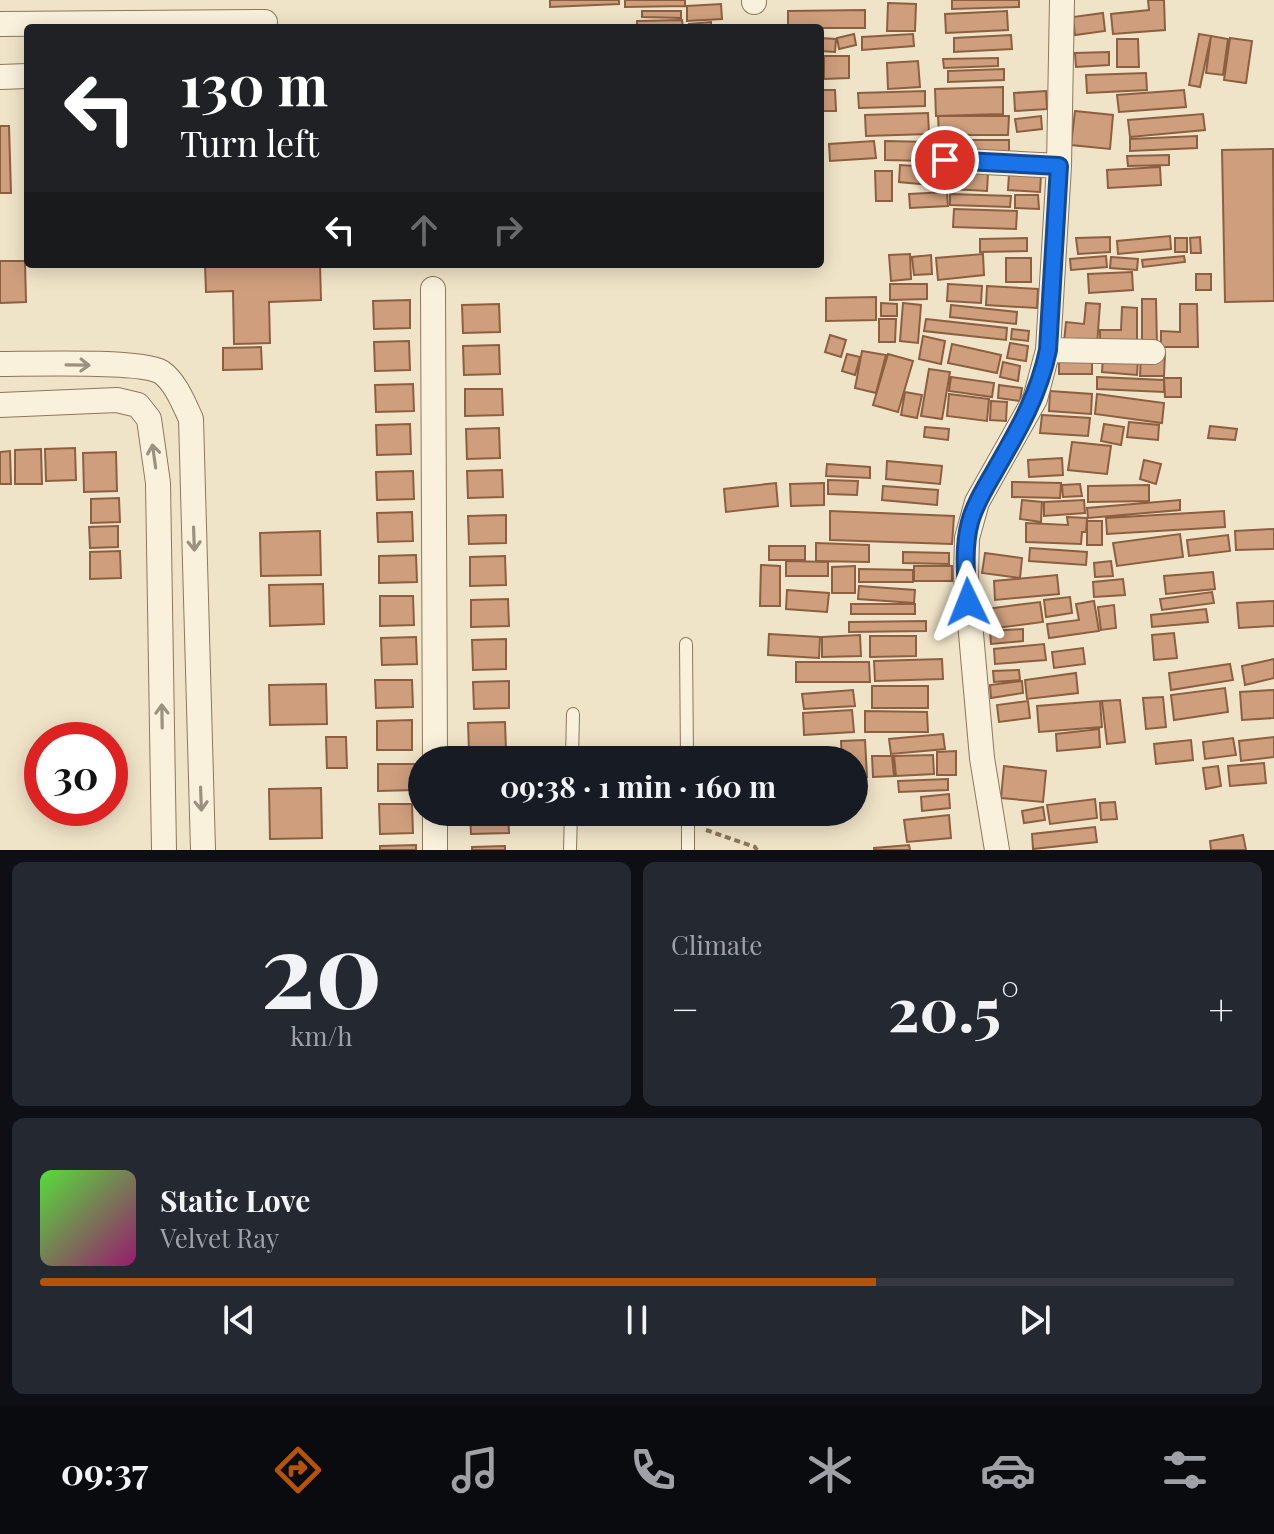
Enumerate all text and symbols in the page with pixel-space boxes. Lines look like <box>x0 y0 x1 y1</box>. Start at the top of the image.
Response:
text: 130 m <box>180 46 328 121</box>
icon: left <box>48 56 152 160</box>
text: Turn left <box>180 118 319 166</box>
pin <box>911 126 979 194</box>
icon: arrive <box>923 138 967 182</box>
icon: left <box>318 208 362 252</box>
icon: ahead <box>402 208 446 252</box>
icon: right <box>486 208 530 252</box>
one-way arrow <box>64 357 91 372</box>
one-way arrow <box>147 443 162 470</box>
one-way arrow <box>186 525 202 552</box>
position arrow <box>926 560 1010 644</box>
one-way arrow <box>154 703 170 730</box>
speed limit sign: 30 <box>24 722 128 826</box>
text: 09:38 · 1 min · 160 m <box>500 766 776 806</box>
one-way arrow <box>194 785 209 812</box>
text: 20 <box>261 896 382 1035</box>
text: Climate <box>671 927 762 962</box>
text: 20.5° <box>888 967 1020 1047</box>
text: − <box>671 978 699 1037</box>
text: + <box>1208 978 1234 1037</box>
text: km/h <box>290 1018 353 1053</box>
text: Static Love <box>160 1180 310 1220</box>
text: Velvet Ray <box>160 1220 279 1255</box>
icon: previous <box>217 1298 261 1342</box>
icon: pause <box>615 1298 659 1342</box>
icon: next <box>1013 1298 1057 1342</box>
icon: directions <box>270 1442 326 1498</box>
icon: music <box>447 1442 503 1498</box>
icon: phone <box>625 1442 681 1498</box>
icon: climate <box>802 1442 858 1498</box>
icon: car <box>980 1442 1036 1498</box>
icon: filters <box>1157 1442 1213 1498</box>
text: 09:37 <box>61 1446 148 1494</box>

